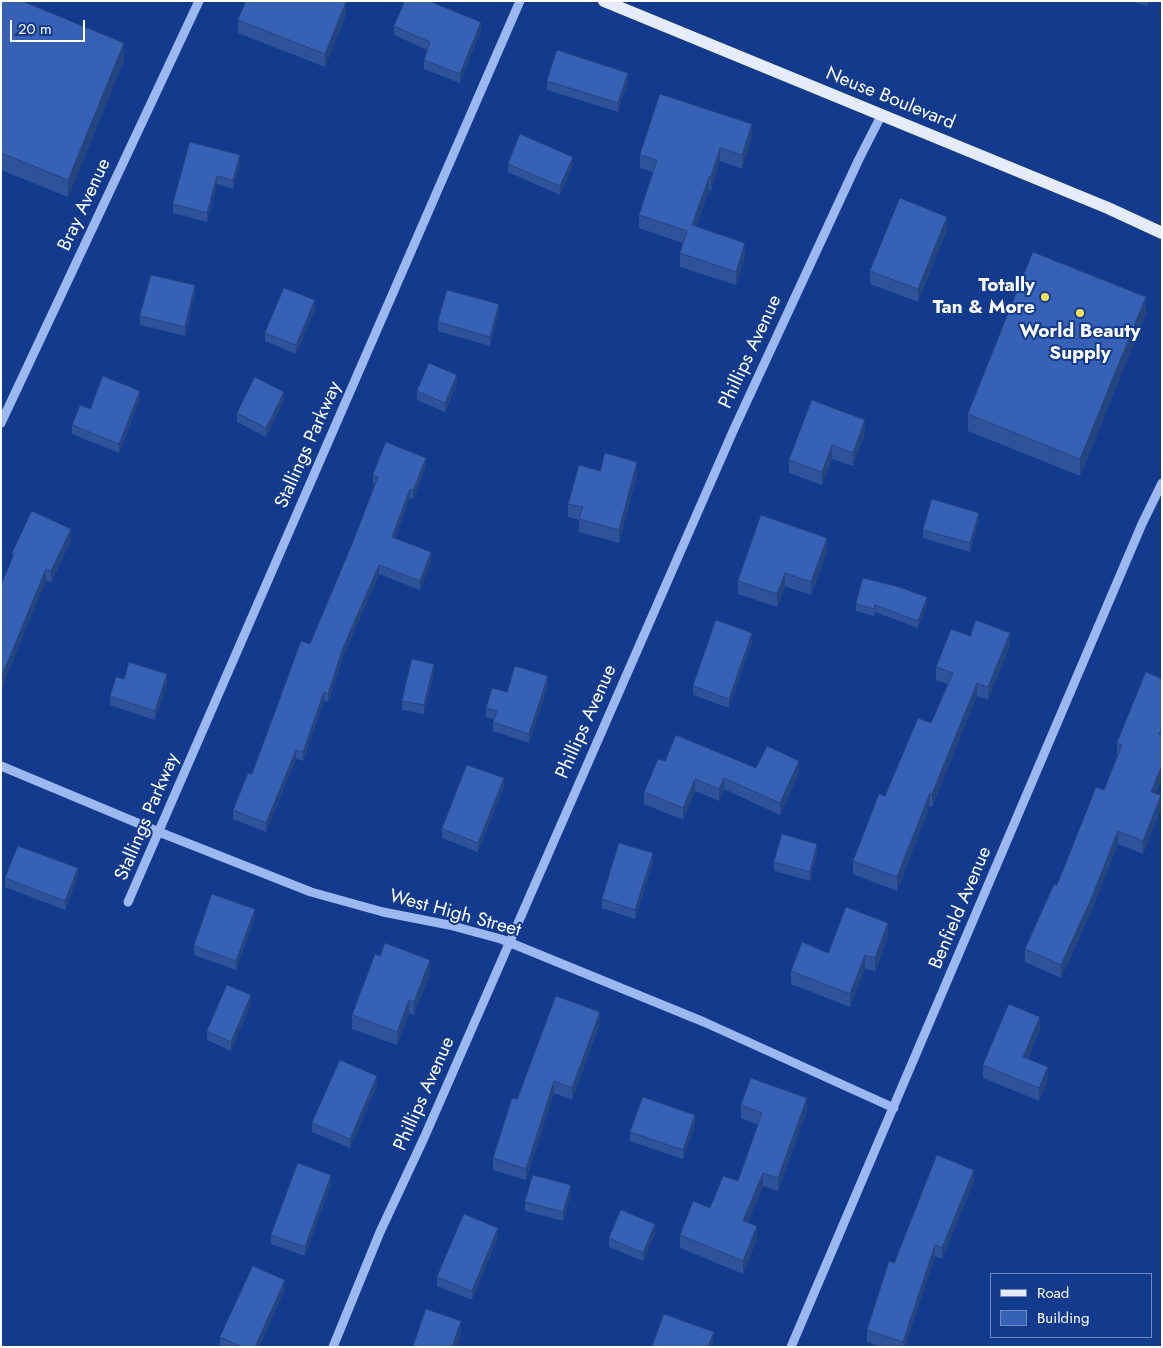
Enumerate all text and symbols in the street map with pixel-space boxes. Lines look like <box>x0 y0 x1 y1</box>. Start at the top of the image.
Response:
scale bar <box>12 10 88 42</box>
text: 20 m <box>18 18 52 40</box>
street label: Neuse Boulevard <box>822 63 958 135</box>
street label: Bray Avenue <box>54 155 116 255</box>
place label: Totally Tan & More <box>933 275 1035 319</box>
marker: Totally Tan & More <box>1039 291 1051 303</box>
street label: Phillips Avenue <box>715 292 787 412</box>
marker: World Beauty Supply <box>1074 307 1086 319</box>
place label: World Beauty Supply <box>1020 321 1140 365</box>
street label: Stallings Parkway <box>271 378 347 512</box>
street label: Phillips Avenue <box>552 661 622 783</box>
street label: Stallings Parkway <box>111 750 185 884</box>
street label: Benfield Avenue <box>925 843 997 973</box>
street label: West High Street <box>387 885 523 943</box>
street label: Phillips Avenue <box>390 1033 460 1155</box>
legend <box>990 1273 1153 1338</box>
text: Road <box>1037 1282 1069 1304</box>
text: Building <box>1037 1307 1089 1329</box>

